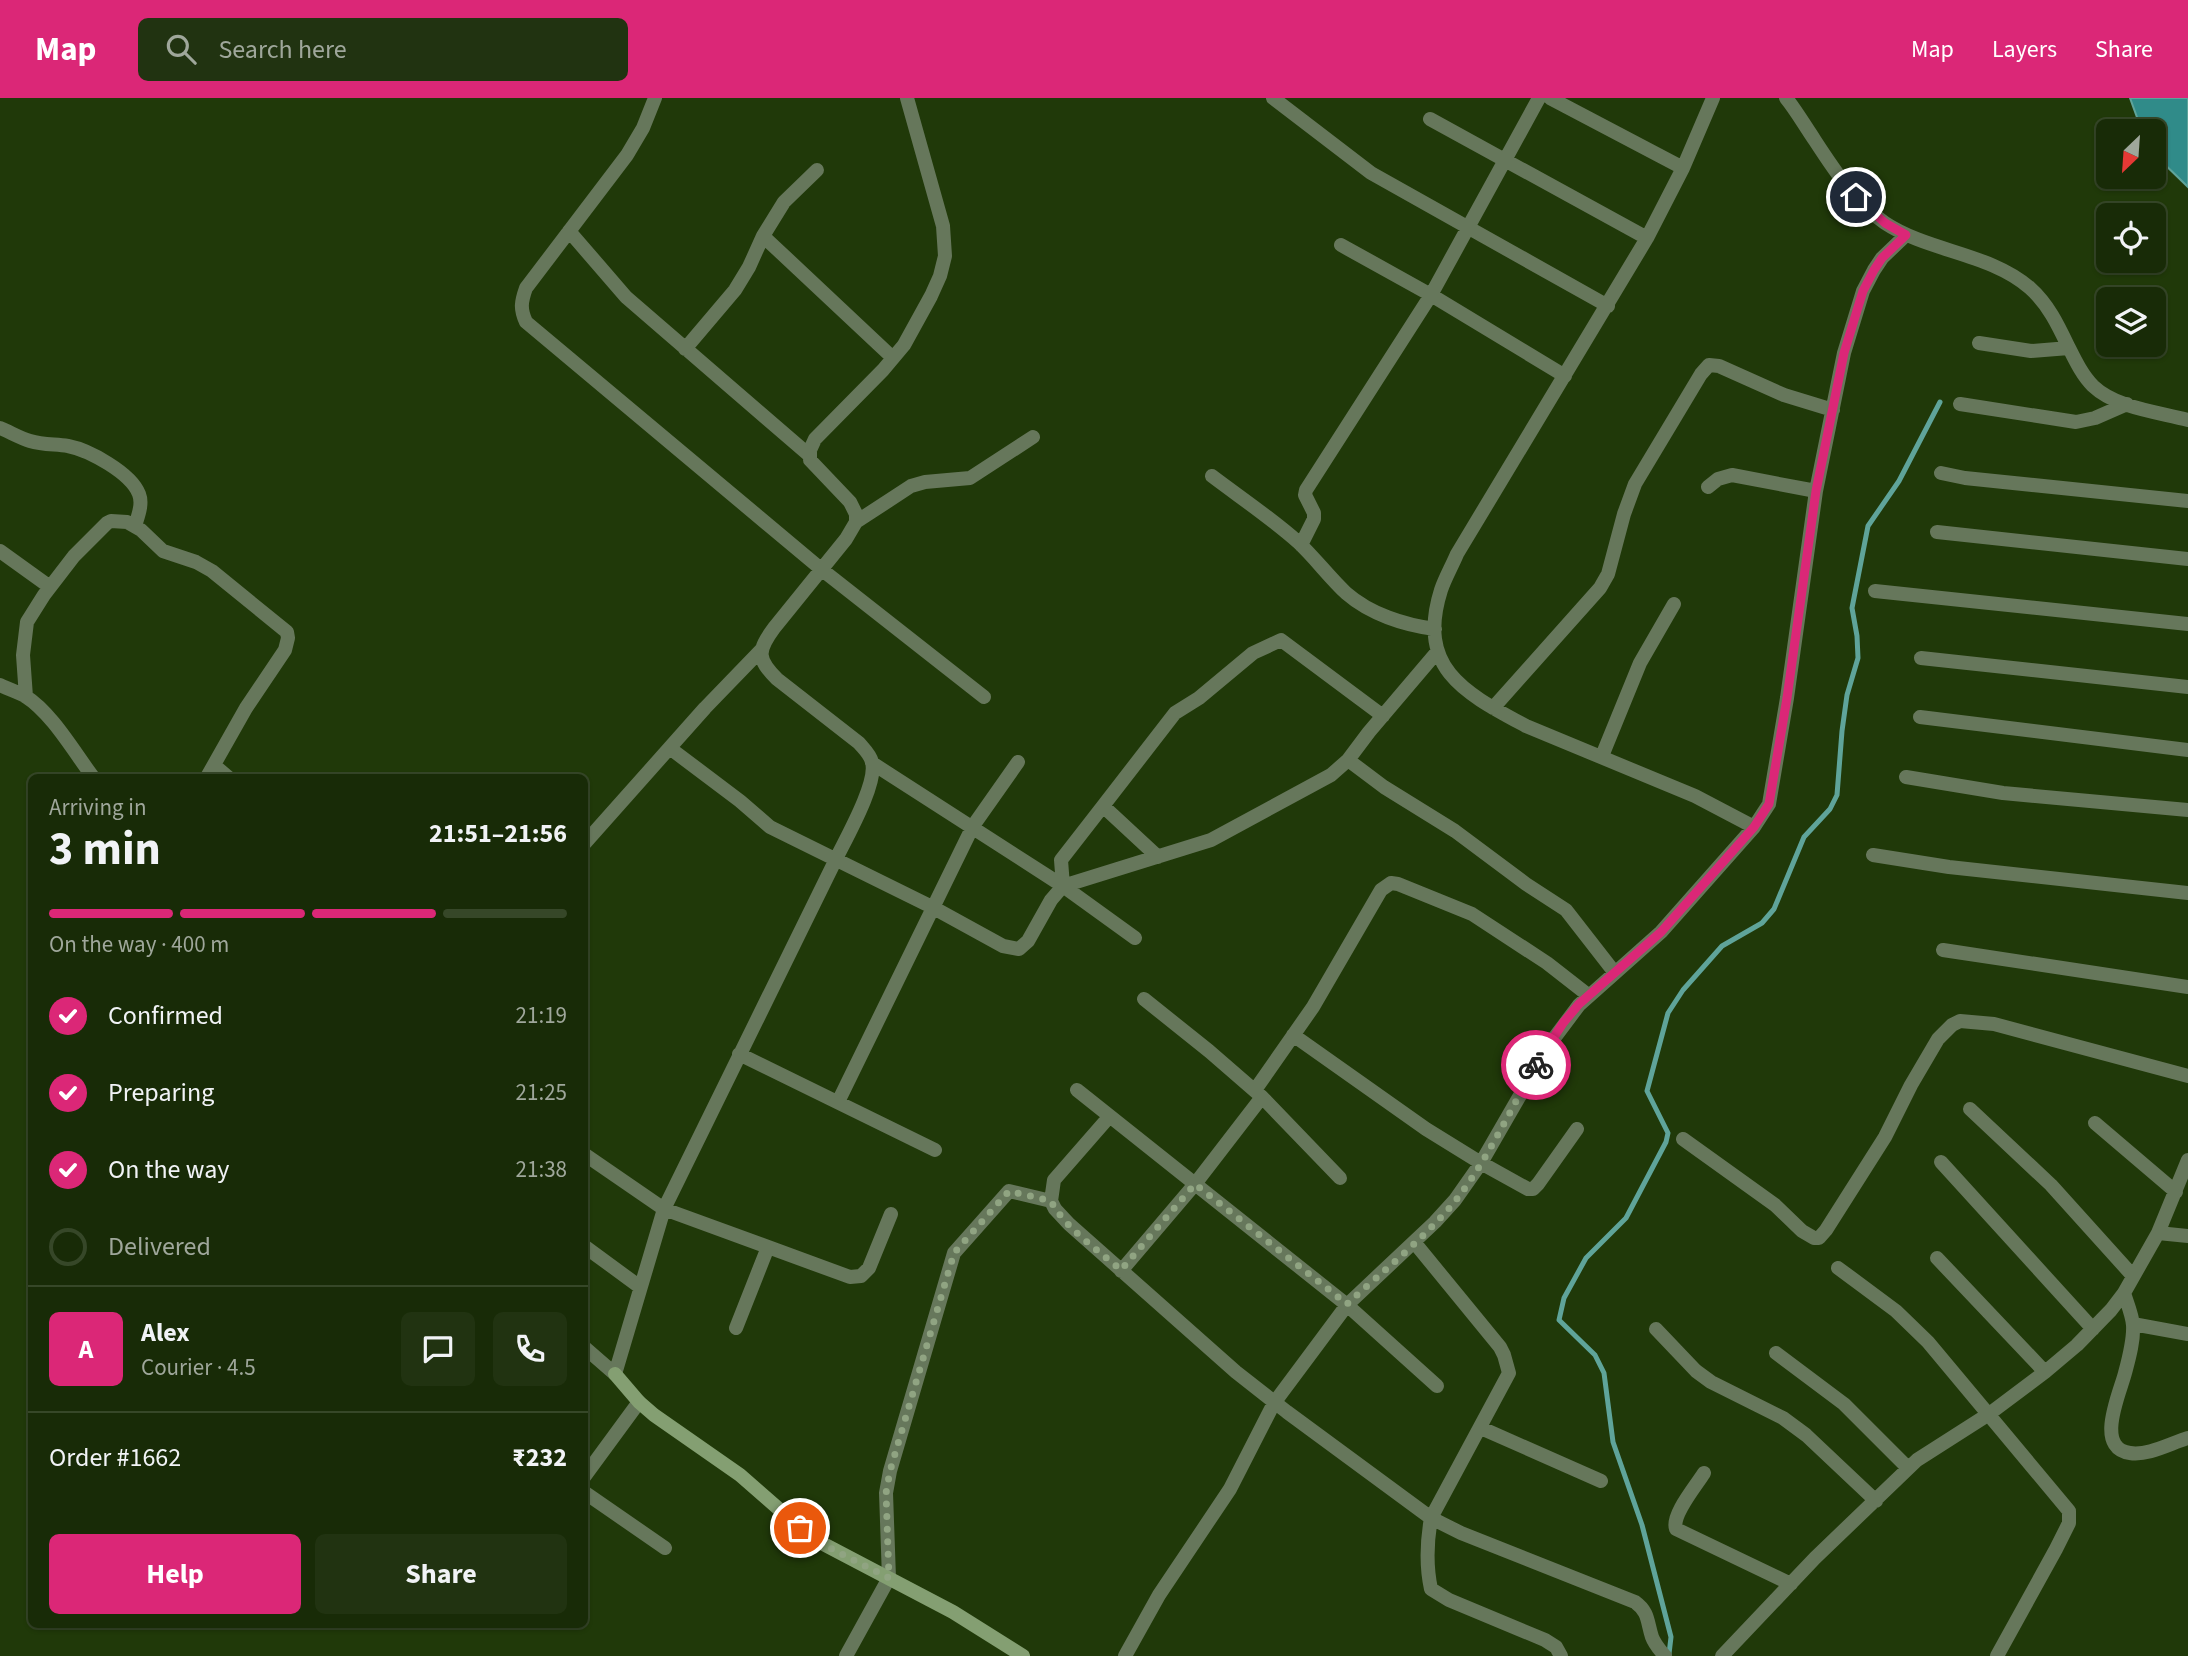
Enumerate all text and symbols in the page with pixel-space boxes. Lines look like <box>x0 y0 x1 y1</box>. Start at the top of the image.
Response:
search box <box>138 18 628 81</box>
text: Map <box>35 26 96 73</box>
icon: search <box>162 30 200 68</box>
text: Search here <box>218 31 347 68</box>
text: Map <box>1911 32 1954 67</box>
text: Layers <box>1992 32 2057 67</box>
text: Share <box>2095 32 2153 67</box>
north arrow <box>2096 119 2166 189</box>
map controls <box>2096 119 2166 357</box>
pin <box>1826 167 1886 227</box>
icon: home <box>1837 178 1875 216</box>
button: locate <box>2096 203 2166 273</box>
button: layers <box>2096 287 2166 357</box>
text: Arriving in <box>49 791 147 824</box>
text: 21:51–21:56 <box>429 815 567 852</box>
text: 3 min <box>49 817 161 882</box>
text: On the way · 400 m <box>49 928 229 961</box>
icon: check <box>49 997 87 1035</box>
text: Confirmed <box>108 997 223 1034</box>
text: 21:19 <box>516 999 567 1032</box>
courier <box>1501 1030 1571 1100</box>
icon: bike <box>1517 1046 1555 1084</box>
icon: check <box>49 1074 87 1112</box>
text: Preparing <box>108 1074 214 1111</box>
text: 21:25 <box>516 1076 567 1109</box>
icon: check <box>49 1151 87 1189</box>
text: On the way <box>108 1151 229 1188</box>
text: 21:38 <box>516 1153 567 1186</box>
text: Delivered <box>108 1228 211 1265</box>
button: chat <box>401 1312 475 1386</box>
button: phone <box>493 1312 567 1386</box>
text: Alex <box>141 1314 190 1351</box>
text: A <box>79 1331 93 1368</box>
text: Courier · 4.5 <box>141 1351 256 1384</box>
text: Order #1662 <box>49 1439 181 1476</box>
text: ₹232 <box>512 1439 567 1476</box>
pin <box>770 1498 830 1558</box>
icon: bag <box>781 1509 819 1547</box>
button: Help <box>49 1534 301 1614</box>
button: Share <box>315 1534 567 1614</box>

